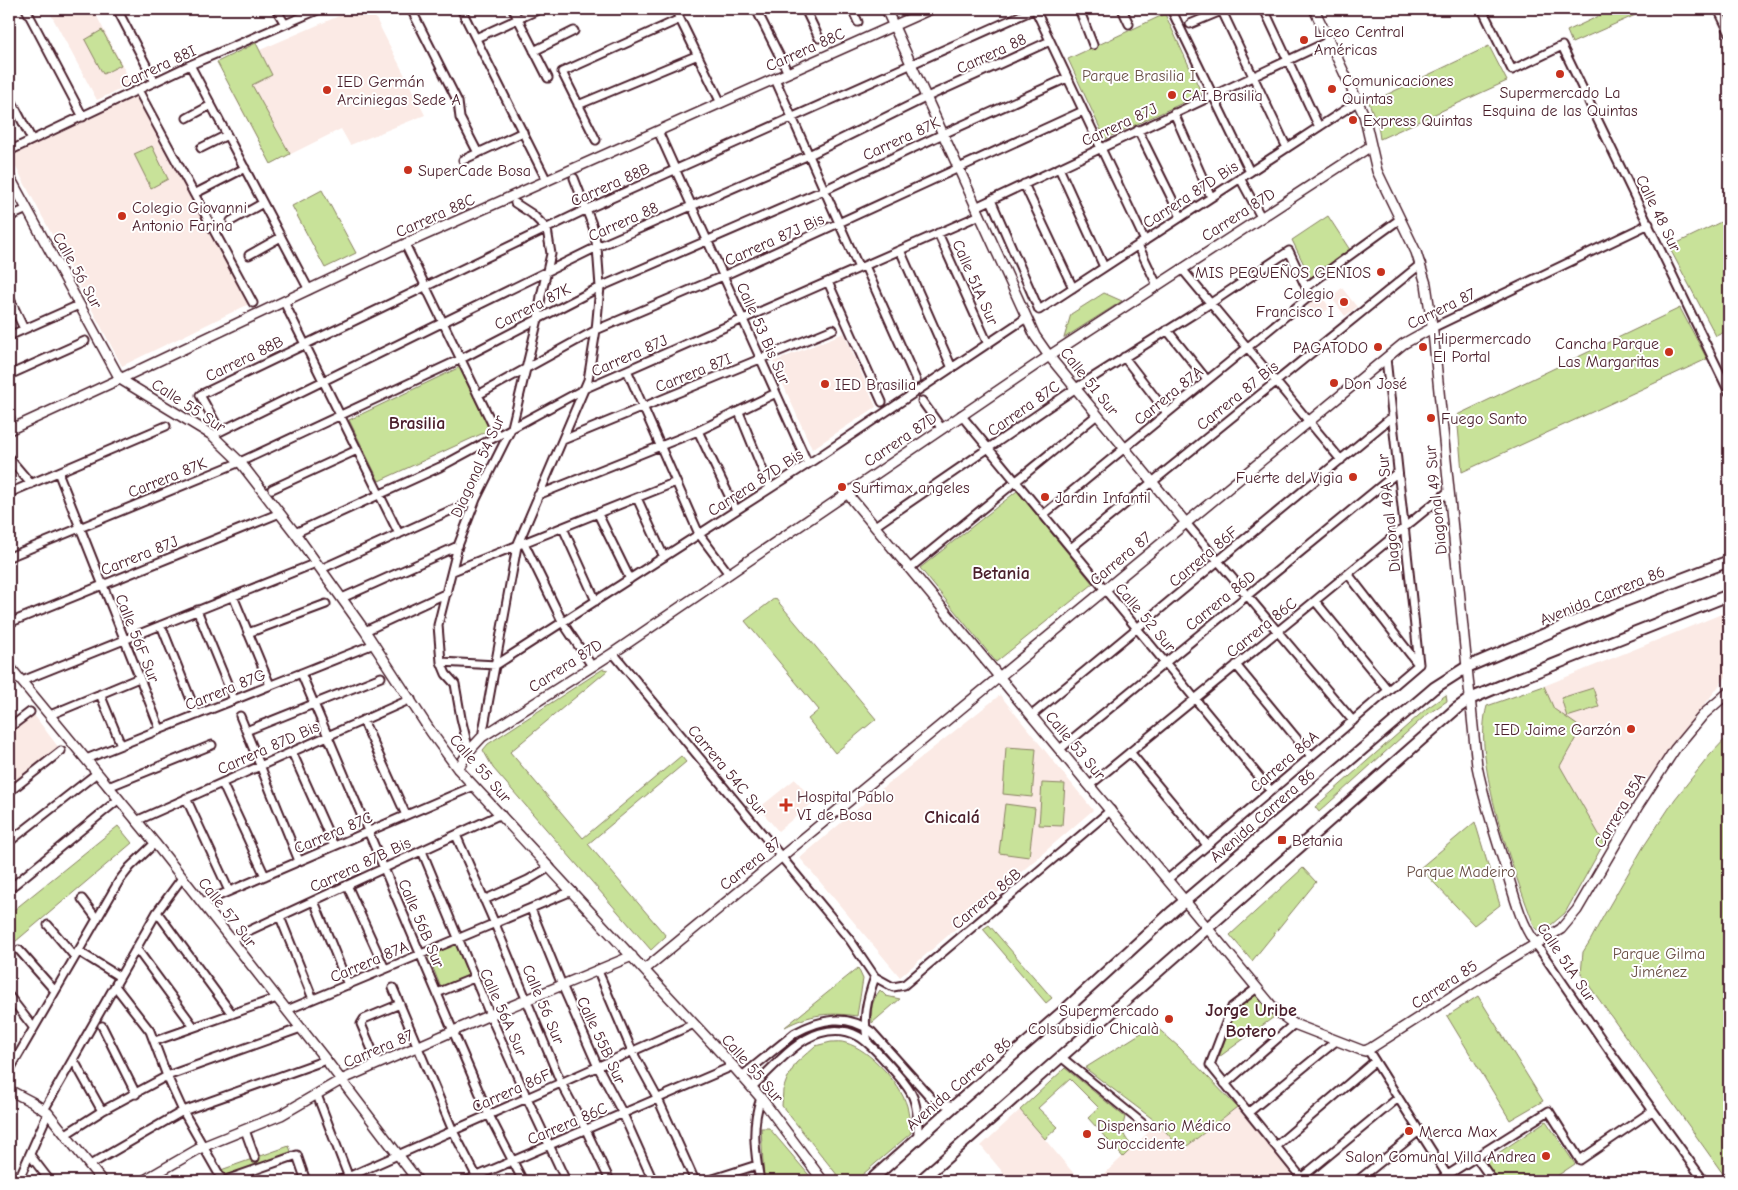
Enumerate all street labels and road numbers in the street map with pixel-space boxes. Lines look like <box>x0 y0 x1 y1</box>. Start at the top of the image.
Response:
street label: Carrera 88C <box>763 24 848 75</box>
street label: Carrera 88 <box>954 30 1029 78</box>
street label: Carrera 88I <box>118 42 199 92</box>
street label: Carrera 87J <box>1079 100 1160 150</box>
street label: Carrera 87K <box>860 113 943 165</box>
street label: Carrera 87D Bis <box>1139 156 1241 232</box>
street label: Carrera 88B <box>568 159 653 210</box>
street label: Calle 48 Sur <box>1632 172 1685 255</box>
street label: Carrera 87D <box>1198 183 1278 245</box>
street label: Carrera 88C <box>393 190 478 241</box>
street label: Carrera 88 <box>586 199 661 245</box>
street label: Carrera 87J Bis <box>722 210 827 270</box>
street label: Calle 56 Sur <box>49 229 106 312</box>
street label: Calle 51A Sur <box>948 237 1002 328</box>
street label: Carrera 87K <box>491 280 574 334</box>
street label: Calle 53 Bis Sur <box>733 280 794 388</box>
street label: Carrera 87 <box>1404 284 1479 333</box>
street label: Carrera 87J <box>589 331 670 381</box>
street label: Carrera 88B <box>202 332 286 386</box>
street label: Calle 51 Sur <box>1056 344 1122 420</box>
street label: Carrera 87I <box>653 350 734 396</box>
street label: Carrera 87 Bis <box>1193 357 1282 434</box>
street label: Carrera 87A <box>1131 363 1207 429</box>
street label: Calle 55 Sur <box>148 375 229 437</box>
street label: Carrera 87C <box>984 377 1063 440</box>
street label: Carrera 87D <box>861 409 940 471</box>
street label: Diagonal 54 Sur <box>447 412 509 520</box>
street label: Diagonal 49 Sur <box>1421 444 1451 555</box>
street label: Carrera 87D Bis <box>705 445 807 520</box>
street label: Diagonal 49A Sur <box>1374 452 1404 573</box>
street label: Carrera 87K <box>126 454 209 502</box>
street label: Carrera 86F <box>1166 522 1242 591</box>
street label: Carrera 87 <box>1087 528 1155 589</box>
street label: Carrera 87J <box>98 532 180 579</box>
street label: Avenida Carrera 86 <box>1537 563 1668 629</box>
street label: Carrera 86D <box>1182 567 1259 635</box>
street label: Calle 52 Sur <box>1111 580 1180 656</box>
street label: Calle 56F Sur <box>111 592 163 686</box>
street label: Carrera 86C <box>1223 594 1300 661</box>
street label: Carrera 87D <box>525 635 606 696</box>
street label: Carrera 87G <box>182 666 268 714</box>
street label: Calle 53 Sur <box>1041 708 1110 784</box>
street label: Carrera 87D Bis <box>215 717 322 778</box>
street label: Carrera 54C Sur <box>684 722 771 820</box>
street label: Carrera 86A <box>1247 727 1322 796</box>
street label: Calle 55 Sur <box>446 731 515 807</box>
street label: Avenida Carrera 86 <box>1206 765 1319 866</box>
street label: Carrera 85A <box>1590 770 1649 851</box>
street label: Carrera 87C <box>291 808 376 858</box>
street label: Carrera 87B Bis <box>307 833 414 896</box>
street label: Carrera 87 <box>716 833 785 894</box>
street label: Carrera 86B <box>948 865 1025 933</box>
street label: Calle 57 Sur <box>194 874 260 952</box>
street label: Calle 56B Sur <box>394 876 448 971</box>
street label: Calle 51A Sur <box>1533 920 1600 1006</box>
street label: Carrera 87A <box>328 937 411 986</box>
street label: Carrera 85 <box>1408 957 1481 1013</box>
street label: Calle 56 Sur <box>518 962 568 1047</box>
street label: Calle 56A Sur <box>476 966 531 1059</box>
street label: Calle 55B Sur <box>573 994 629 1088</box>
street label: Carrera 87 <box>341 1026 416 1072</box>
street label: Calle 55 Sur <box>718 1031 787 1107</box>
street label: Avenida Carrera 86 <box>902 1033 1015 1134</box>
street label: Carrera 86F <box>469 1065 554 1116</box>
street label: Carrera 86C <box>525 1099 610 1149</box>

